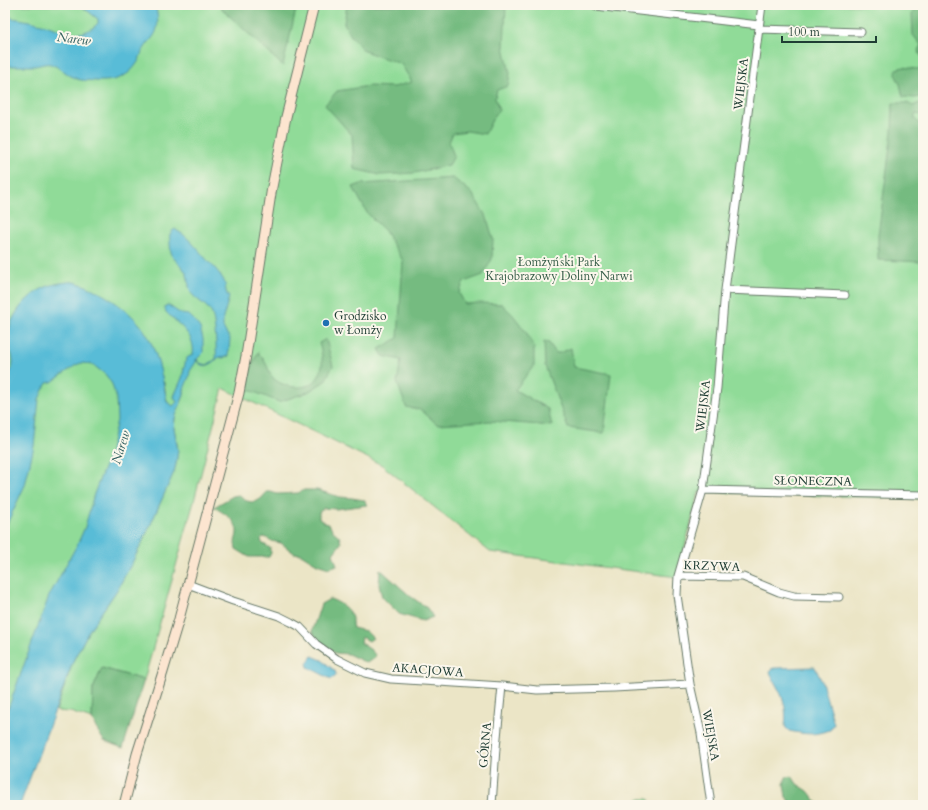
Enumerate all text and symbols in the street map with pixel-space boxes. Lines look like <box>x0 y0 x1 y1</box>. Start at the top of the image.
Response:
scale bar <box>782 18 876 44</box>
text: 100 m <box>788 24 821 40</box>
water label: Narew <box>56 28 93 50</box>
street label: WIEJSKA <box>730 57 752 112</box>
park label: Łomżyński Park Krajobrazowy Doliny Narwi <box>485 254 633 284</box>
place label: Grodzisko w Łomży <box>334 308 387 338</box>
marker: Grodzisko w Łomży <box>321 318 331 328</box>
street label: WIEJSKA <box>692 379 714 434</box>
water label: Narew <box>107 427 135 466</box>
street label: SŁONECZNA <box>774 472 852 490</box>
street label: KRZYWA <box>683 557 741 575</box>
street label: AKACJOWA <box>392 660 465 681</box>
street label: WIEJSKA <box>698 707 723 763</box>
street label: GÓRNA <box>474 721 495 769</box>

